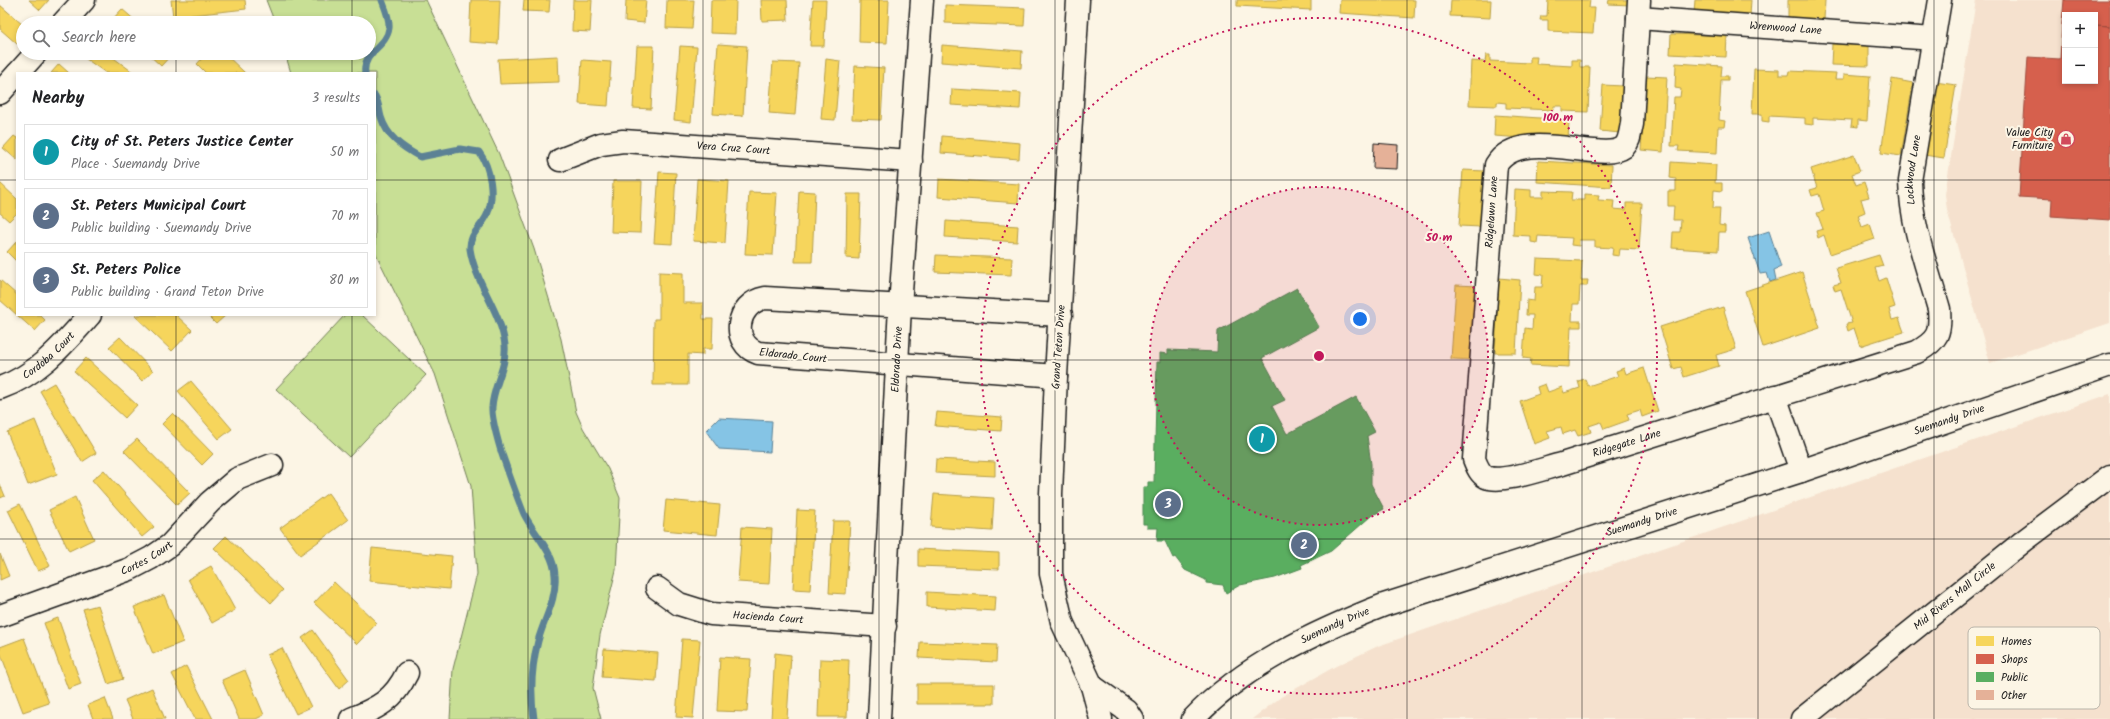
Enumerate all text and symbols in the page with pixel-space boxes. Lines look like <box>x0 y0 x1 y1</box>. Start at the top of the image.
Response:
map controls <box>2062 12 2098 84</box>
button: + <box>2062 12 2098 48</box>
search box <box>16 16 376 60</box>
street label: Wrenwood Lane <box>1749 17 1822 40</box>
text: Search here <box>62 26 136 50</box>
icon: search <box>30 27 52 49</box>
button: − <box>2062 48 2098 84</box>
text: Nearby <box>32 85 84 112</box>
text: 3 results <box>312 88 360 109</box>
text: 100 m <box>1543 108 1573 127</box>
place label: Value City Furniture <box>2006 124 2054 155</box>
shop icon: Value City Furniture <box>2056 129 2076 149</box>
text: City of St. Peters Justice Center <box>71 130 293 154</box>
street label: Lockwood Lane <box>1901 134 1926 206</box>
street label: Vera Cruz Court <box>696 137 772 160</box>
text: 1 <box>44 142 48 163</box>
text: 50 m <box>330 142 359 163</box>
text: Place · Suemandy Drive <box>71 154 200 175</box>
street label: Ridgelawn Lane <box>1481 175 1504 249</box>
text: St. Peters Municipal Court <box>71 194 246 218</box>
text: 2 <box>42 206 50 227</box>
text: 70 m <box>331 206 359 227</box>
text: Public building · Suemandy Drive <box>71 218 251 239</box>
text: 50 m <box>1425 228 1453 247</box>
text: St. Peters Police <box>71 258 181 282</box>
text: 3 <box>42 270 50 291</box>
text: 80 m <box>329 270 359 291</box>
text: Public building · Grand Teton Drive <box>71 282 264 303</box>
street label: Grand Teton Drive <box>1047 304 1071 390</box>
your location <box>1350 309 1370 329</box>
street label: Eldorado Drive <box>887 326 908 393</box>
street label: Cordoba Court <box>19 327 80 385</box>
street label: Eldorado Court <box>758 343 829 369</box>
centre of rings <box>1312 349 1326 363</box>
street label: Suemandy Drive <box>1911 400 1987 441</box>
pin: 1 <box>1249 424 1275 454</box>
street label: Ridgegate Lane <box>1590 424 1663 463</box>
pin: 3 <box>1155 489 1181 519</box>
street label: Suemandy Drive <box>1604 502 1680 542</box>
pin: 2 <box>1291 530 1317 560</box>
street label: Cortes Court <box>118 537 179 581</box>
street label: Mid Rivers Mall Circle <box>1910 557 2000 635</box>
street label: Suemandy Drive <box>1297 603 1372 649</box>
street label: Hacienda Court <box>732 607 805 629</box>
legend <box>1968 627 2100 709</box>
text: Homes <box>2001 633 2032 651</box>
text: Shops <box>2001 651 2028 669</box>
text: Public <box>2001 669 2028 687</box>
text: Other <box>2001 687 2028 705</box>

